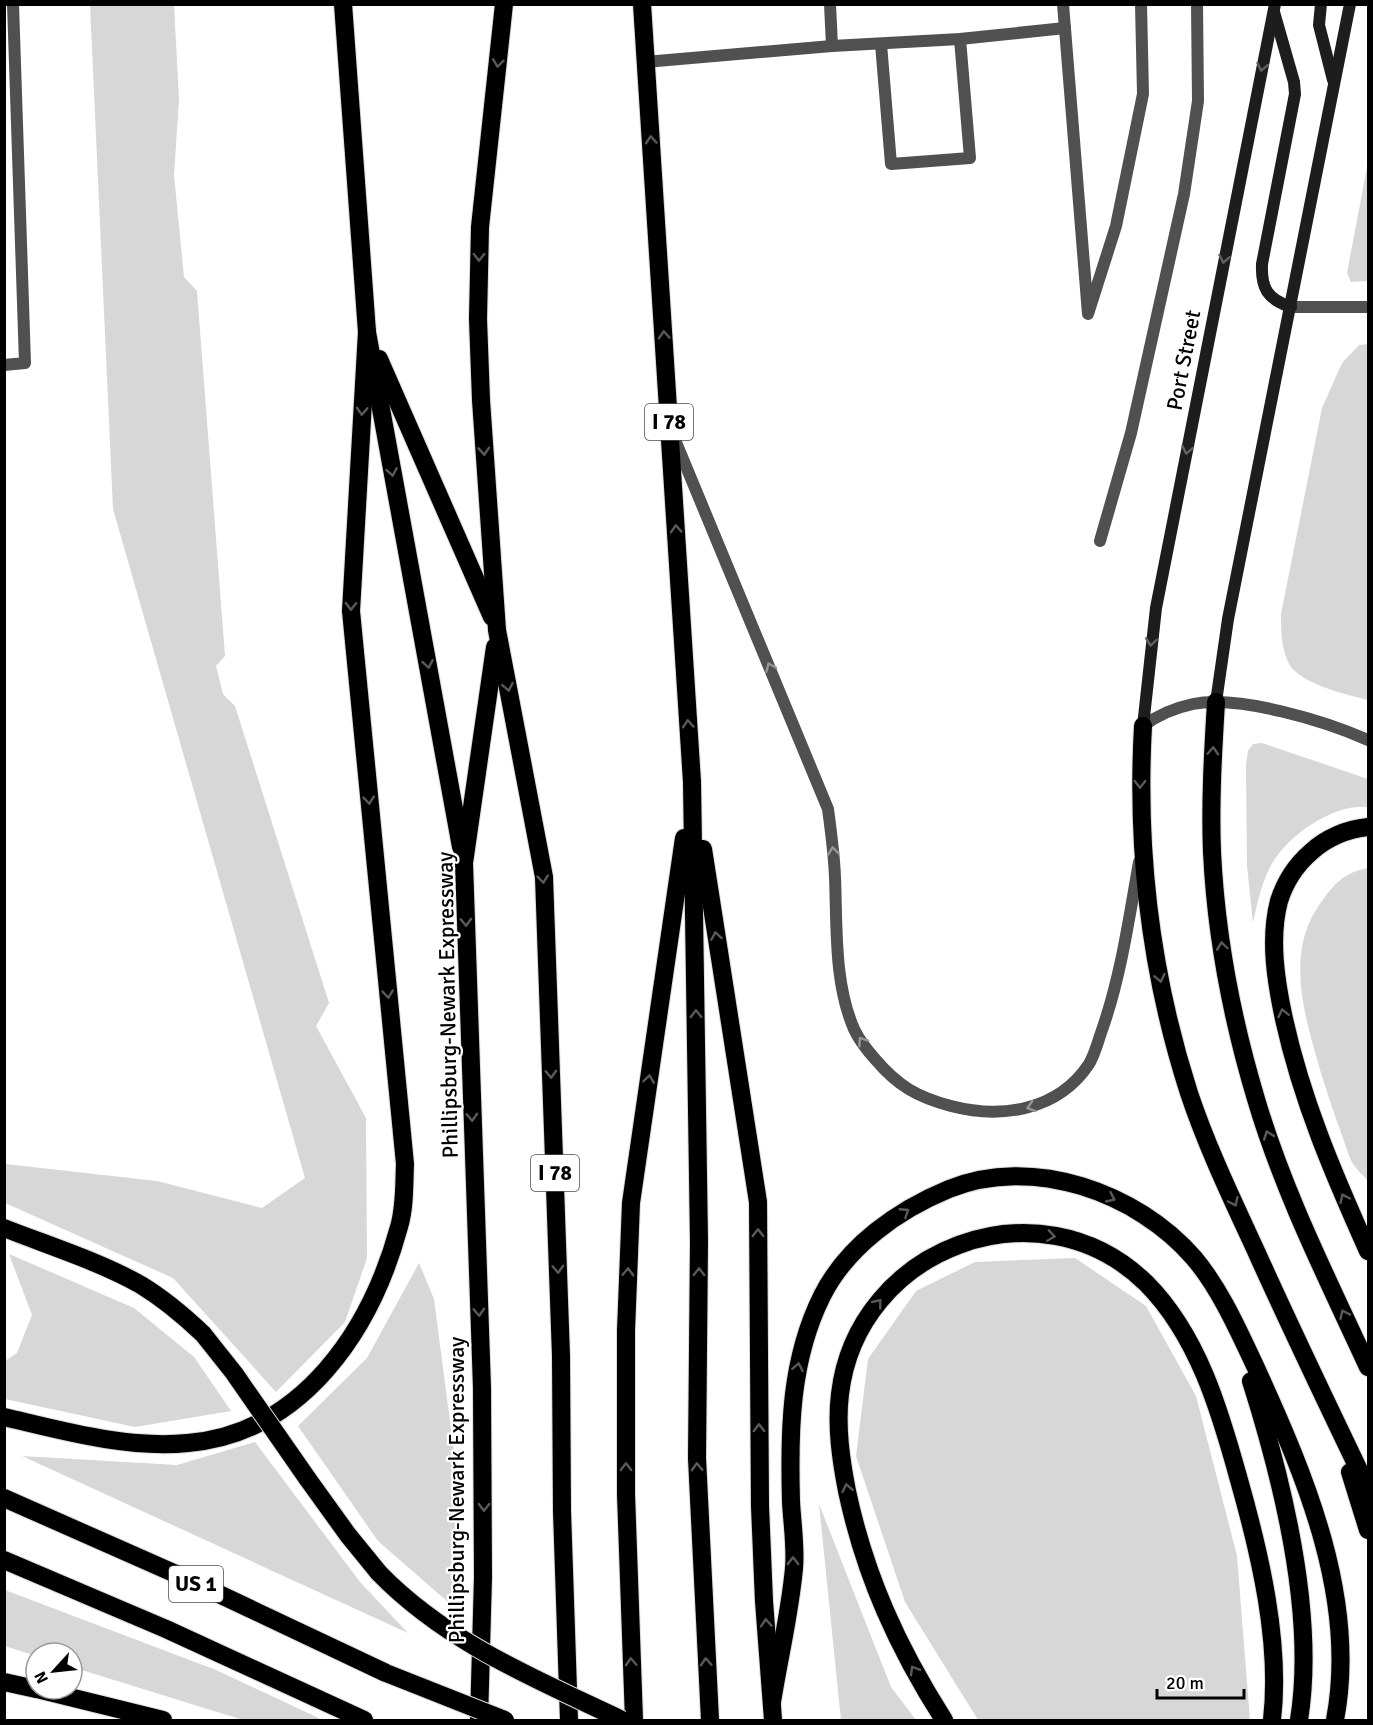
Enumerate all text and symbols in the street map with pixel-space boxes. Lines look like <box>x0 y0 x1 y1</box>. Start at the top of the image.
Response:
one-way arrow <box>492 58 505 67</box>
one-way arrow <box>1256 62 1269 72</box>
one-way arrow <box>645 136 658 145</box>
one-way arrow <box>473 252 486 261</box>
one-way arrow <box>1218 253 1231 263</box>
street label: Port Street <box>1161 307 1207 413</box>
one-way arrow <box>658 330 671 339</box>
road number: I 78 <box>645 404 693 440</box>
one-way arrow <box>356 406 369 415</box>
one-way arrow <box>1181 445 1194 455</box>
one-way arrow <box>477 447 490 456</box>
one-way arrow <box>386 467 398 476</box>
one-way arrow <box>670 525 683 534</box>
one-way arrow <box>345 601 357 610</box>
one-way arrow <box>1145 637 1158 646</box>
one-way arrow <box>421 658 434 668</box>
one-way arrow <box>765 663 777 674</box>
one-way arrow <box>501 682 514 692</box>
one-way arrow <box>682 720 695 729</box>
one-way arrow <box>1207 747 1220 756</box>
one-way arrow <box>1134 780 1147 789</box>
one-way arrow <box>362 795 375 804</box>
one-way arrow <box>827 846 840 855</box>
street label: Phillipsburg-Newark Expressway <box>431 851 464 1159</box>
one-way arrow <box>536 875 549 884</box>
one-way arrow <box>460 917 472 926</box>
one-way arrow <box>710 931 723 941</box>
one-way arrow <box>1216 941 1229 951</box>
one-way arrow <box>1153 973 1166 983</box>
one-way arrow <box>381 989 394 998</box>
one-way arrow <box>1277 1008 1290 1018</box>
one-way arrow <box>690 1010 702 1019</box>
one-way arrow <box>857 1037 869 1047</box>
one-way arrow <box>545 1069 557 1078</box>
one-way arrow <box>643 1074 655 1083</box>
one-way arrow <box>1026 1099 1037 1112</box>
one-way arrow <box>466 1112 479 1121</box>
one-way arrow <box>1263 1130 1276 1140</box>
road number: I 78 <box>531 1155 579 1191</box>
one-way arrow <box>1104 1190 1115 1202</box>
one-way arrow <box>1340 1193 1352 1204</box>
one-way arrow <box>1226 1196 1238 1207</box>
one-way arrow <box>899 1207 909 1219</box>
one-way arrow <box>752 1228 764 1237</box>
one-way arrow <box>1047 1229 1056 1241</box>
one-way arrow <box>552 1264 565 1273</box>
one-way arrow <box>622 1268 635 1277</box>
one-way arrow <box>693 1268 705 1277</box>
one-way arrow <box>871 1299 882 1310</box>
one-way arrow <box>473 1307 486 1316</box>
one-way arrow <box>1340 1310 1352 1321</box>
street label: Phillipsburg-Newark Expressway <box>443 1336 470 1643</box>
one-way arrow <box>791 1362 803 1371</box>
one-way arrow <box>753 1423 765 1432</box>
one-way arrow <box>620 1463 632 1472</box>
one-way arrow <box>691 1463 703 1472</box>
one-way arrow <box>841 1484 854 1494</box>
one-way arrow <box>477 1502 490 1511</box>
one-way arrow <box>787 1557 799 1566</box>
road number: US 1 <box>169 1566 223 1602</box>
one-way arrow <box>759 1618 772 1627</box>
north arrow <box>24 1641 84 1701</box>
one-way arrow <box>624 1658 637 1667</box>
one-way arrow <box>700 1658 713 1667</box>
scale bar <box>1157 1662 1244 1700</box>
one-way arrow <box>910 1666 921 1677</box>
text: N <box>30 1668 53 1687</box>
text: 20 m <box>1166 1672 1204 1694</box>

